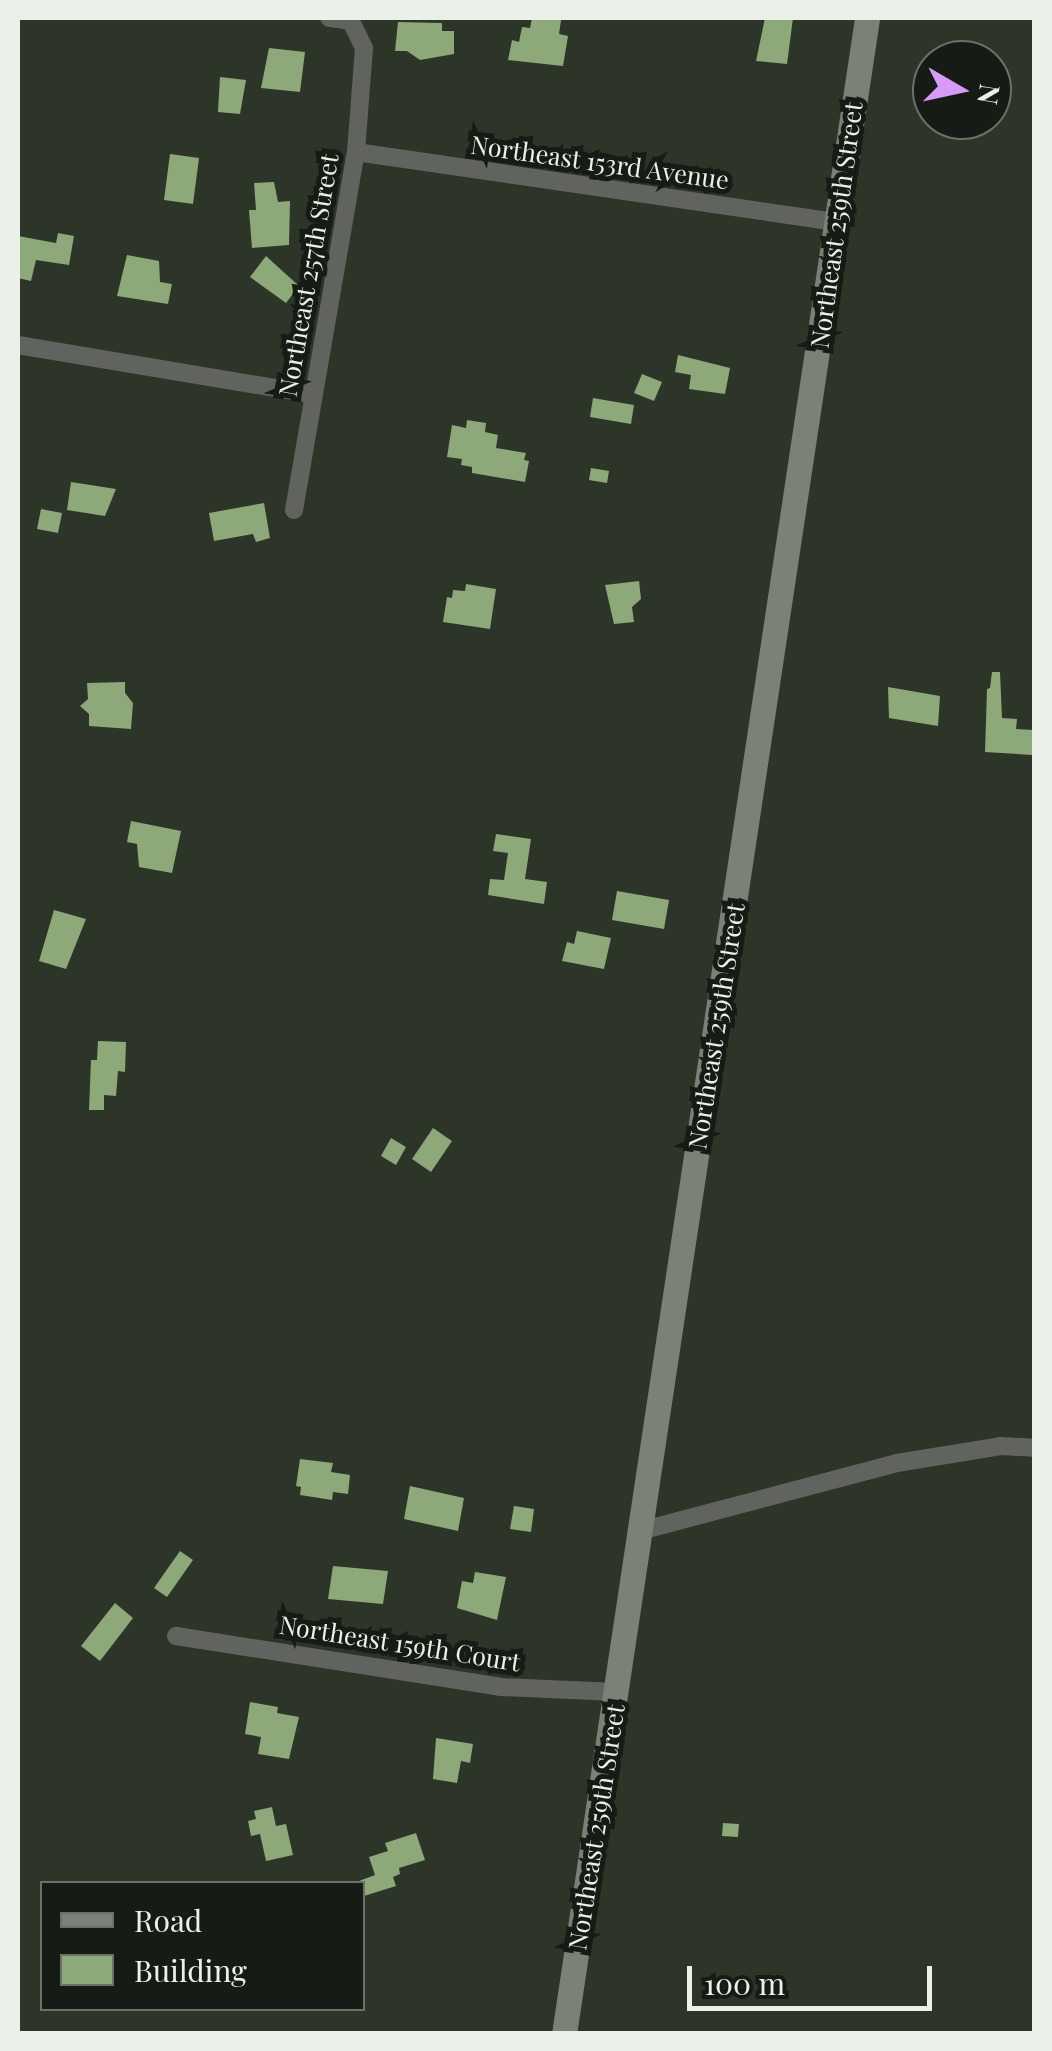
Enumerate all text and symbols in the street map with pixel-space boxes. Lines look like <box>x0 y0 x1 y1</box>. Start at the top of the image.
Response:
north arrow <box>912 40 1012 140</box>
text: N <box>970 82 1010 107</box>
street label: Northeast 259th Street <box>804 100 868 350</box>
street label: Northeast 153rd Avenue <box>468 129 732 195</box>
street label: Northeast 257th Street <box>272 151 344 399</box>
street label: Northeast 259th Street <box>682 901 750 1151</box>
street label: Northeast 159th Court <box>277 1609 523 1677</box>
street label: Northeast 259th Street <box>562 1702 630 1952</box>
legend <box>40 1881 365 2011</box>
text: Road <box>134 1900 202 1940</box>
scale bar <box>692 1946 937 2008</box>
text: Building <box>134 1950 247 1990</box>
text: 100 m <box>704 1963 785 2003</box>

